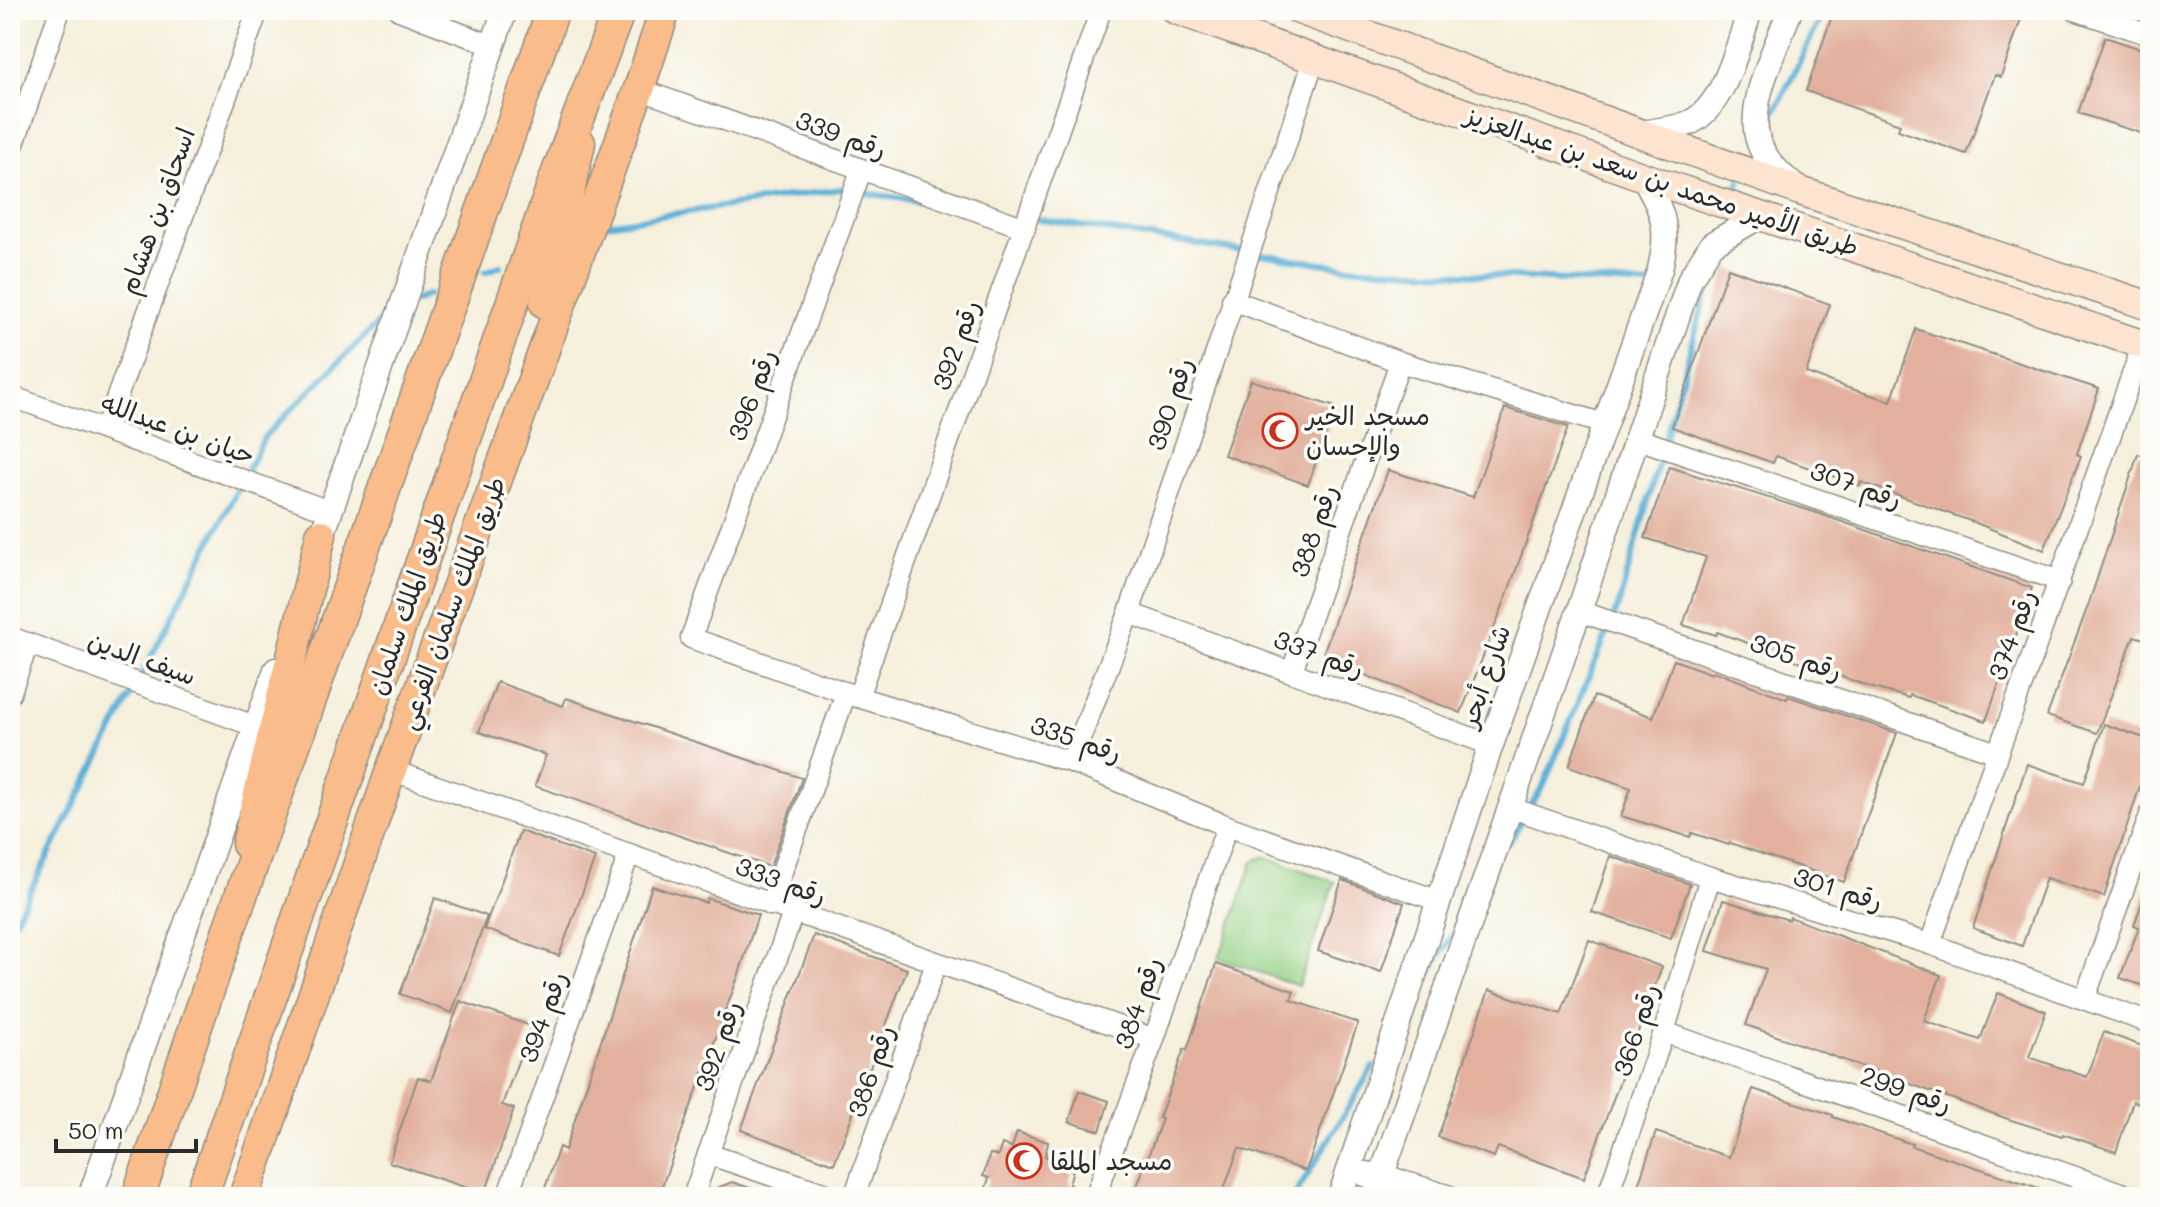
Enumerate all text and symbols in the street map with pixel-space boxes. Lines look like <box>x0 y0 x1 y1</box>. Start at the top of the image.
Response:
street label: طريق الأمير محمد بن سعد بن عبدالعزيز <box>1459 96 1864 264</box>
street label: رقم 339 <box>790 102 892 170</box>
street label: اسحاق بن هشام <box>110 123 206 300</box>
street label: رقم 392 <box>923 295 991 396</box>
street label: رقم 396 <box>719 344 787 447</box>
street label: رقم 390 <box>1138 353 1204 456</box>
street label: حيان بن عبدالله <box>97 384 260 472</box>
place label: مسجد الخير والإحسان <box>1304 398 1430 463</box>
mosque icon: مسجد الخير والإحسان <box>1261 412 1299 450</box>
street label: رقم 307 <box>1805 453 1907 519</box>
street label: طريق الملك سلمان الفرعي <box>389 471 519 736</box>
street label: رقم 388 <box>1281 480 1348 583</box>
street label: طريق الملك سلمان <box>359 506 453 699</box>
street label: رقم 374 <box>1979 585 2047 686</box>
street label: شارع أبحر <box>1450 620 1519 734</box>
street label: رقم 337 <box>1268 621 1369 689</box>
street label: سيف الدين <box>84 622 201 692</box>
street label: رقم 305 <box>1744 624 1847 691</box>
street label: رقم 335 <box>1025 707 1127 773</box>
street label: رقم 333 <box>730 848 832 916</box>
street label: رقم 301 <box>1788 858 1887 922</box>
street label: رقم 384 <box>1106 952 1172 1054</box>
street label: رقم 394 <box>510 966 578 1068</box>
street label: رقم 366 <box>1604 979 1670 1082</box>
street label: رقم 392 <box>686 996 752 1097</box>
street label: رقم 386 <box>838 1020 905 1123</box>
street label: رقم 299 <box>1855 1058 1956 1124</box>
scale bar <box>56 1103 196 1153</box>
text: 50 m <box>68 1114 124 1145</box>
mosque icon: مسجد الملقا <box>1005 1142 1043 1180</box>
place label: مسجد الملقا <box>1050 1143 1172 1177</box>

